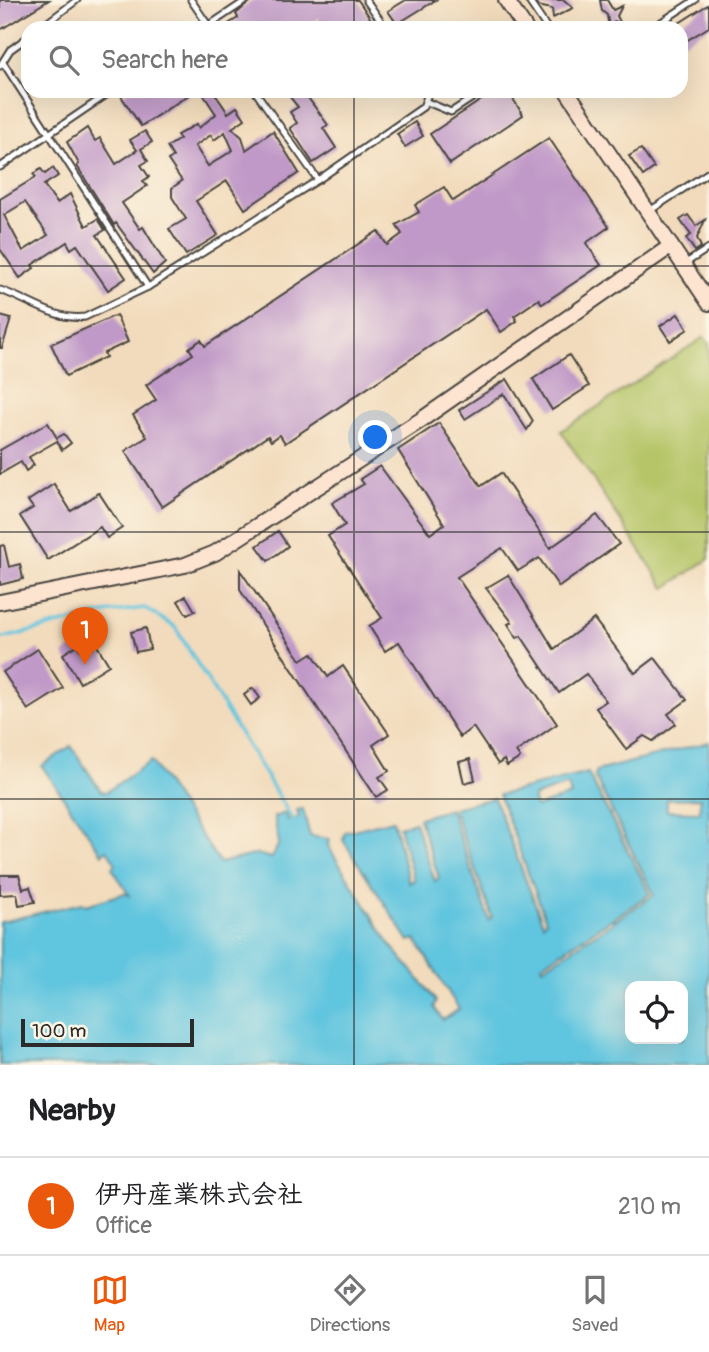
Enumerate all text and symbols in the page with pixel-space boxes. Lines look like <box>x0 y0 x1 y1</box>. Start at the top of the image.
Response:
search box <box>21 21 688 98</box>
icon: search <box>45 41 83 79</box>
text: Search here <box>101 44 228 76</box>
your location <box>358 420 392 454</box>
pin: 1 <box>62 607 108 665</box>
map controls <box>625 981 688 1044</box>
button: locate <box>625 981 688 1044</box>
scale bar <box>21 1016 194 1048</box>
text: 100 m <box>32 1019 86 1043</box>
text: Nearby <box>28 1092 115 1129</box>
text: 伊丹産業株式会社 <box>95 1179 303 1211</box>
text: 1 <box>47 1192 56 1221</box>
text: 210 m <box>618 1192 681 1221</box>
text: Office <box>95 1211 152 1240</box>
tab: Map <box>91 1271 129 1337</box>
tab: Directions <box>310 1271 390 1337</box>
tab: Saved <box>571 1271 618 1337</box>

